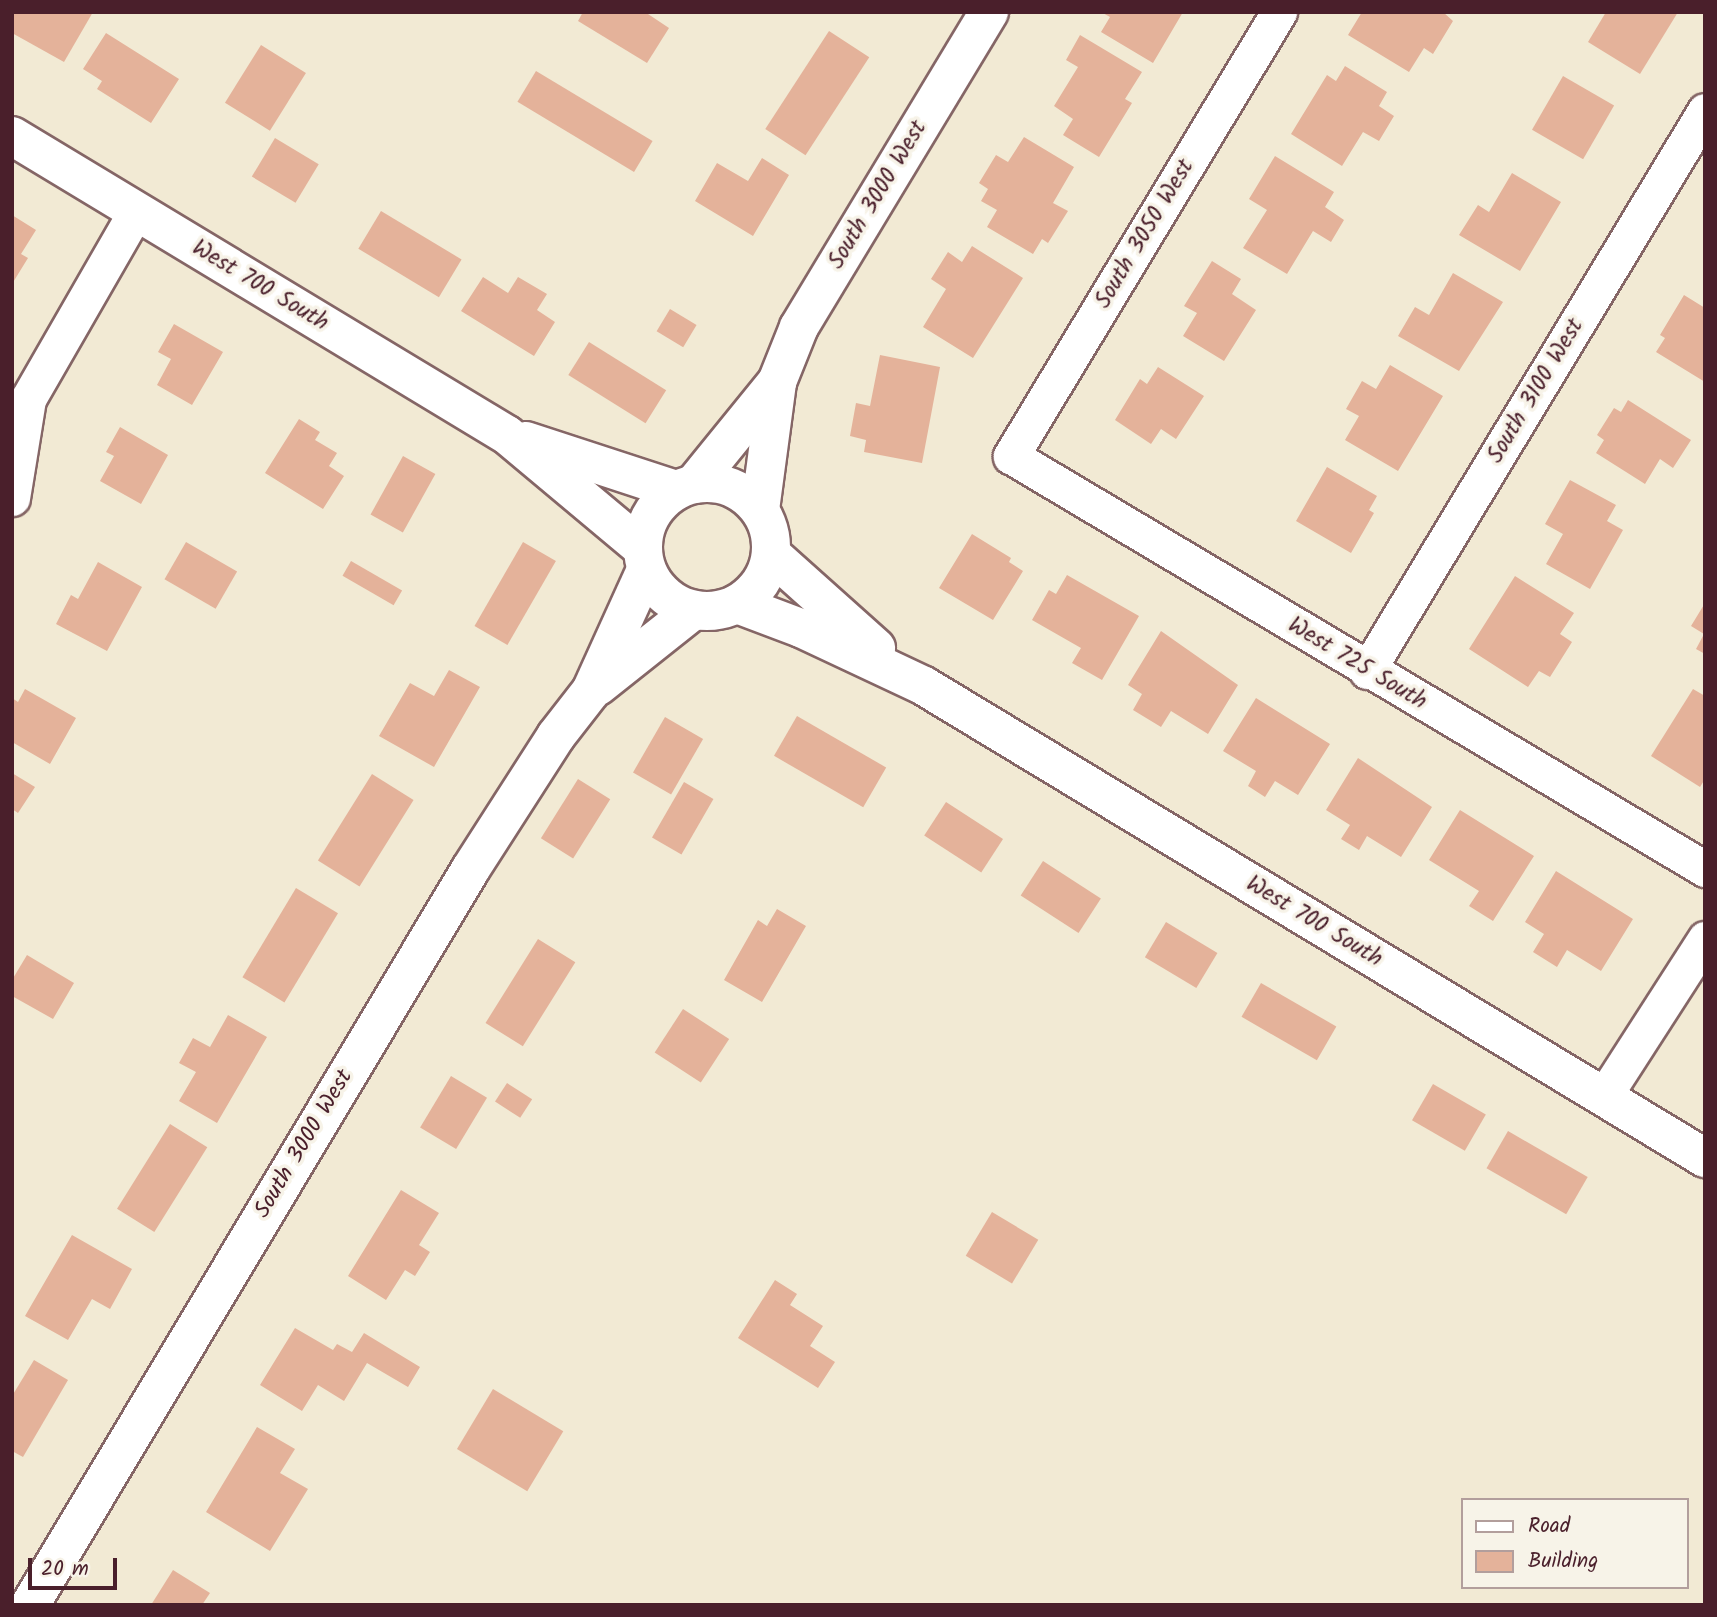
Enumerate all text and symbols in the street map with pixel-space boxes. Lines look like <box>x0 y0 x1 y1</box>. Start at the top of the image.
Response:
street label: South 3000 West <box>823 116 933 274</box>
street label: South 3050 West <box>1090 155 1200 313</box>
street label: West 700 South <box>187 235 333 337</box>
street label: South 3100 West <box>1482 314 1590 468</box>
street label: West 725 South <box>1283 612 1431 716</box>
street label: West 700 South <box>1241 871 1387 973</box>
street label: South 3000 West <box>249 1065 359 1223</box>
legend <box>1462 1498 1689 1589</box>
text: Road <box>1528 1510 1570 1543</box>
scale bar <box>32 1544 121 1588</box>
text: Building <box>1528 1545 1598 1578</box>
text: 20 m <box>41 1553 89 1586</box>

